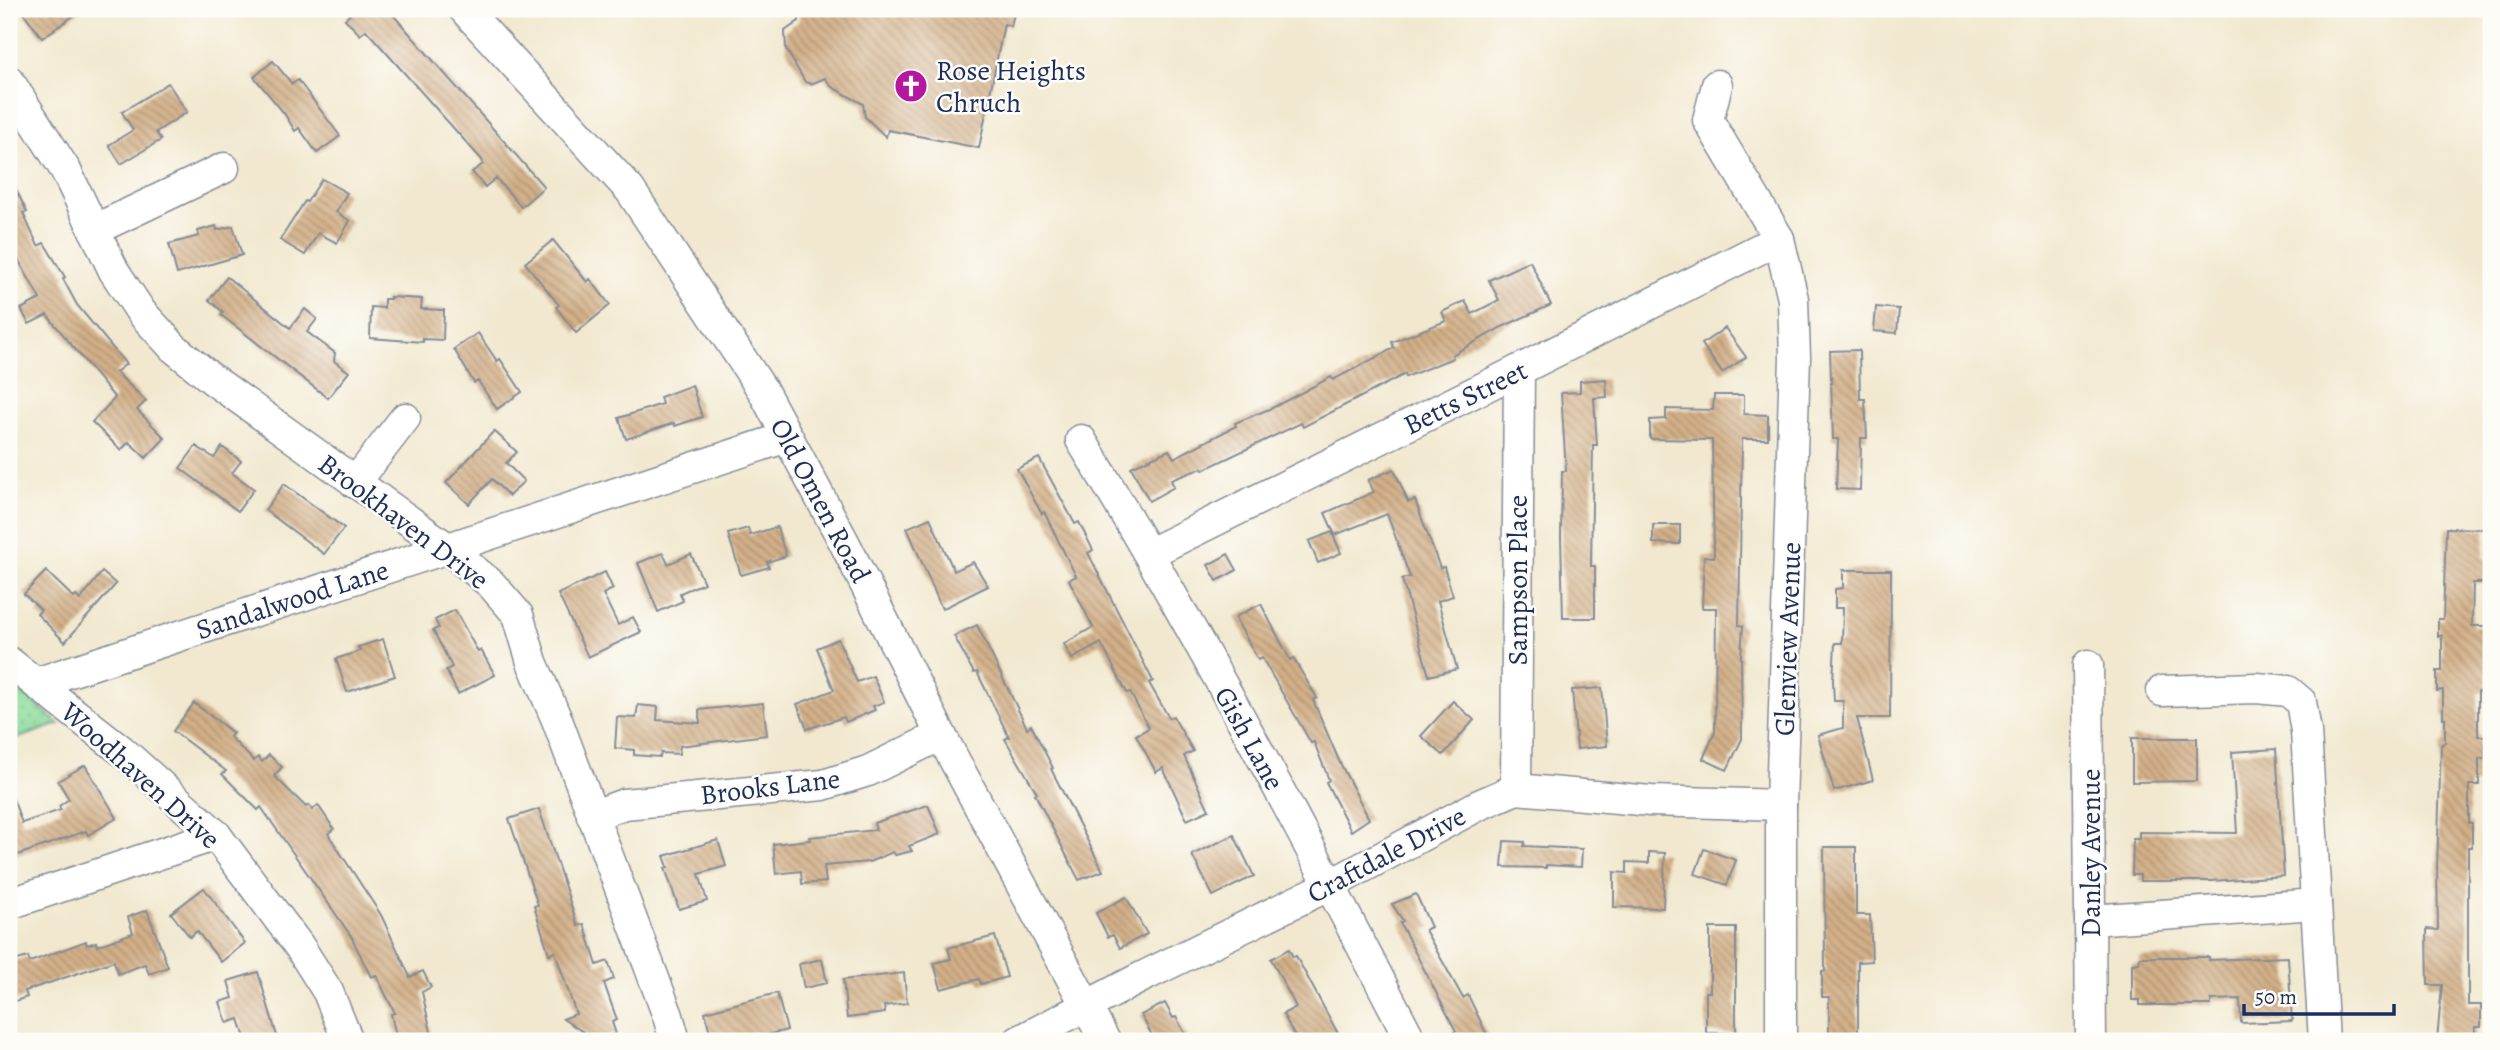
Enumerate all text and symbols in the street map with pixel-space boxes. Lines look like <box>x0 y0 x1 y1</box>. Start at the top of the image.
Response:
place label: Rose Heights Chruch <box>936 52 1086 122</box>
church icon: Rose Heights Chruch <box>892 67 930 105</box>
street label: Betts Street <box>1397 352 1534 444</box>
street label: Old Omen Road <box>761 412 880 590</box>
street label: Brookhaven Drive <box>310 445 496 598</box>
street label: Sampson Place <box>1499 495 1537 665</box>
street label: Glenview Avenue <box>1766 541 1810 737</box>
street label: Sandalwood Lane <box>191 551 394 649</box>
street label: Gish Lane <box>1205 680 1293 797</box>
street label: Woodhaven Drive <box>52 693 228 858</box>
street label: Brooks Lane <box>698 760 842 814</box>
street label: Danley Avenue <box>2072 769 2110 937</box>
street label: Craftdale Drive <box>1300 797 1472 913</box>
scale bar <box>2244 973 2395 1017</box>
text: 50 m <box>2255 983 2297 1011</box>

